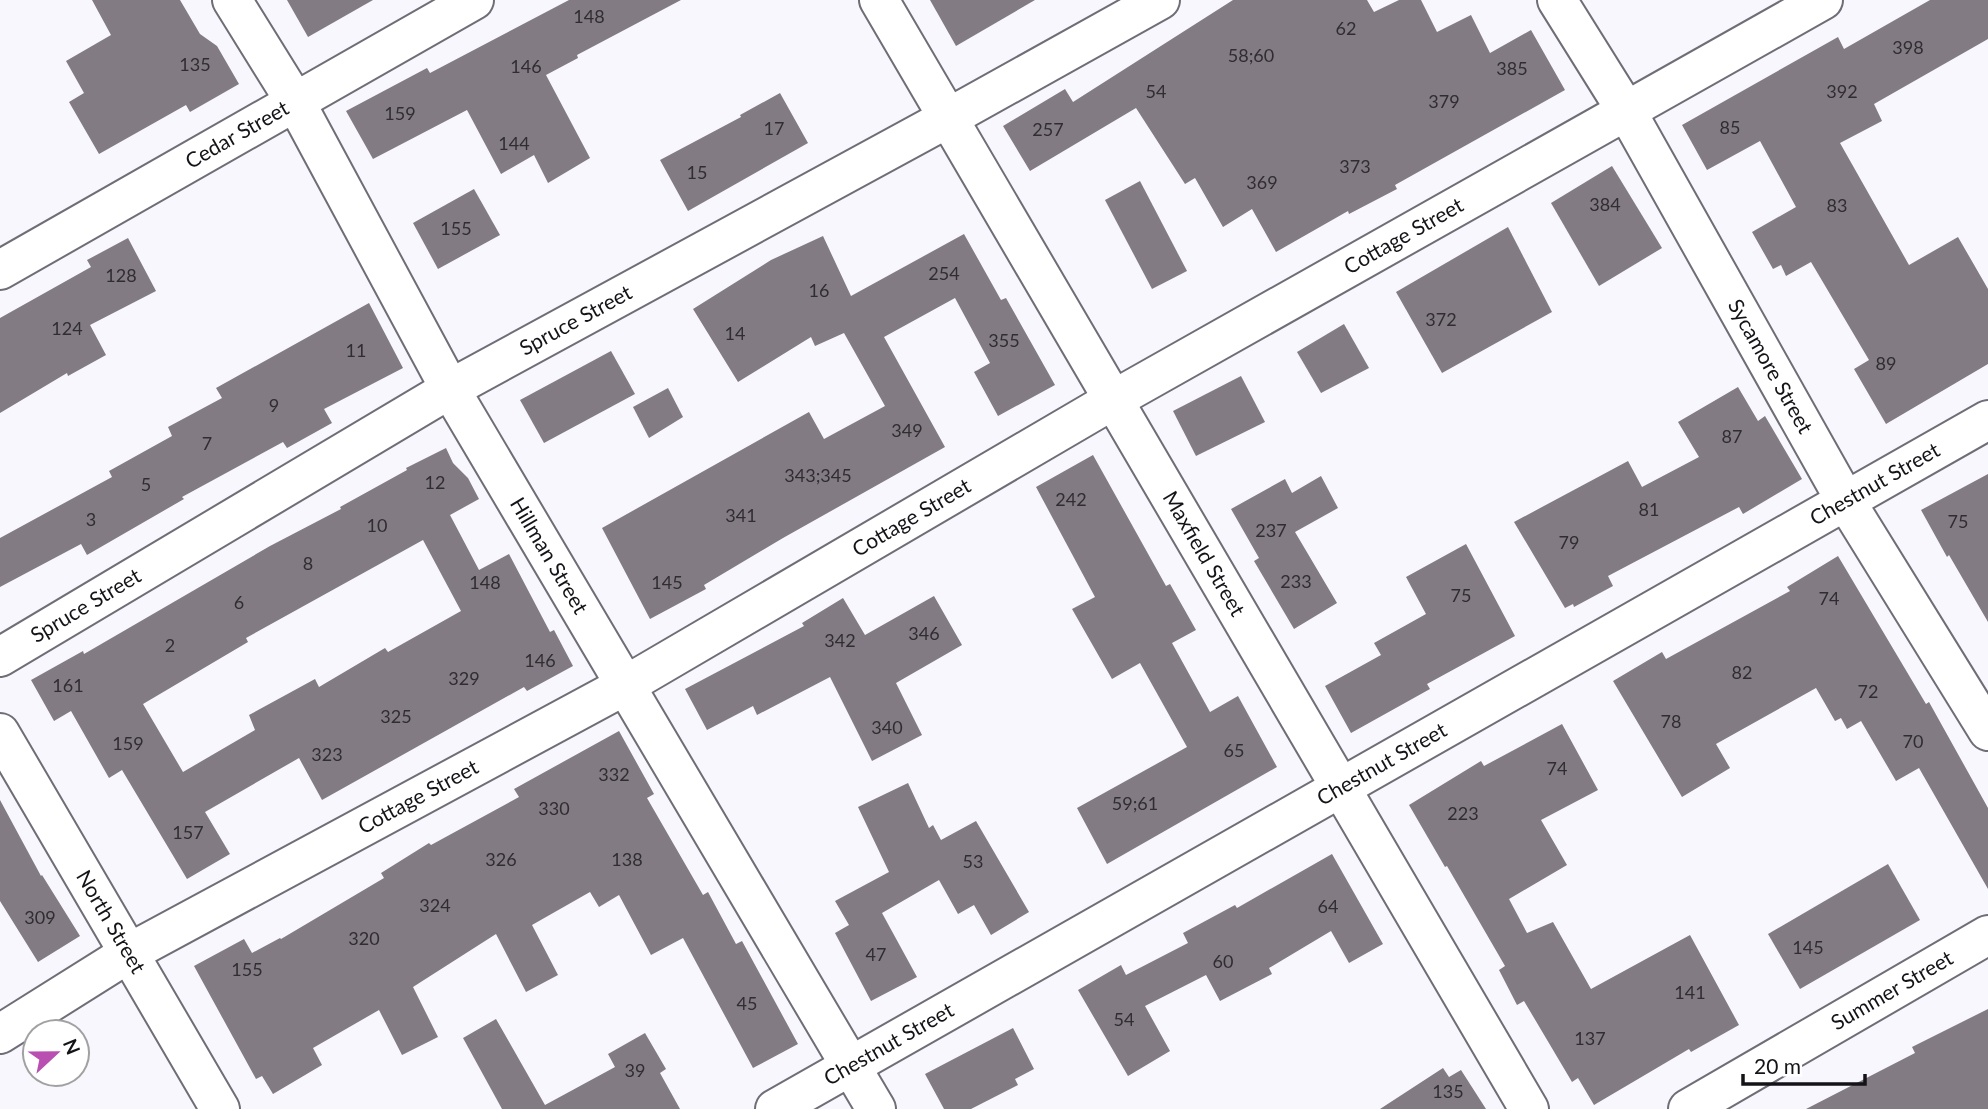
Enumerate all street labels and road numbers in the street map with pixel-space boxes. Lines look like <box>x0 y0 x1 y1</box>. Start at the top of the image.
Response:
street label: Cedar Street <box>180 94 293 173</box>
street label: Cottage Street <box>1339 191 1467 278</box>
street label: Spruce Street <box>515 278 636 360</box>
street label: Sycamore Street <box>1724 294 1819 438</box>
street label: Chestnut Street <box>1805 436 1944 530</box>
street label: Cottage Street <box>847 472 975 561</box>
street label: Maxfield Street <box>1159 486 1252 621</box>
street label: Hillman Street <box>506 492 594 618</box>
street label: Spruce Street <box>25 562 145 647</box>
street label: Chestnut Street <box>1312 716 1451 810</box>
street label: Cottage Street <box>353 753 482 838</box>
street label: North Street <box>72 865 152 978</box>
street label: Summer Street <box>1826 944 1957 1034</box>
street label: Chestnut Street <box>819 996 958 1090</box>

